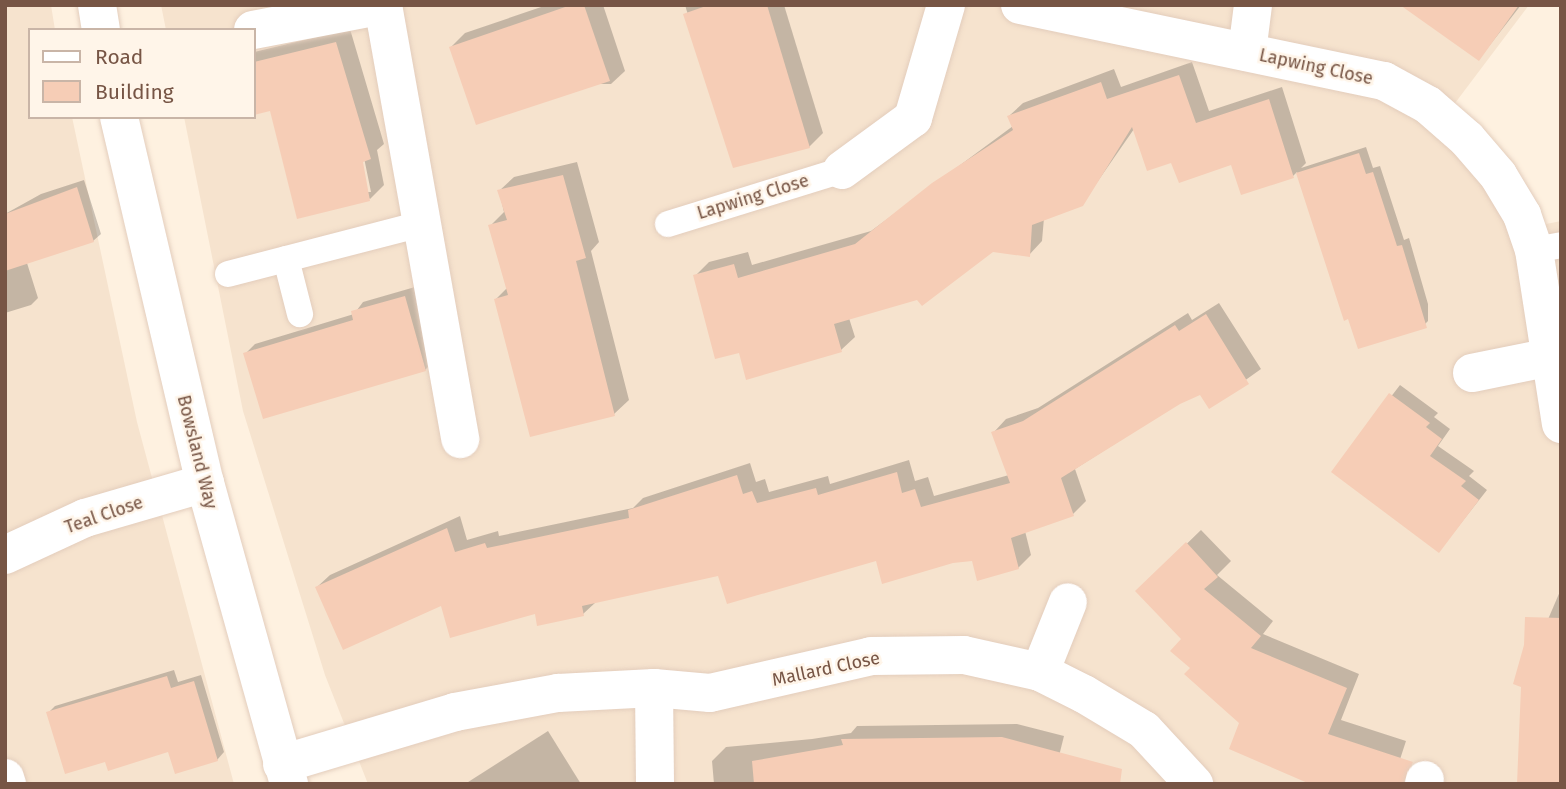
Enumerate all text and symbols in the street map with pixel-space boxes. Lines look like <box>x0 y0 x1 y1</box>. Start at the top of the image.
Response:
legend <box>28 28 256 119</box>
text: Road <box>95 44 143 70</box>
street label: Lapwing Close <box>1257 44 1375 90</box>
text: Building <box>95 79 174 105</box>
street label: Lapwing Close <box>695 170 811 224</box>
street label: Bowsland Way <box>172 393 222 511</box>
street label: Teal Close <box>62 492 146 538</box>
street label: Mallard Close <box>770 647 882 691</box>

